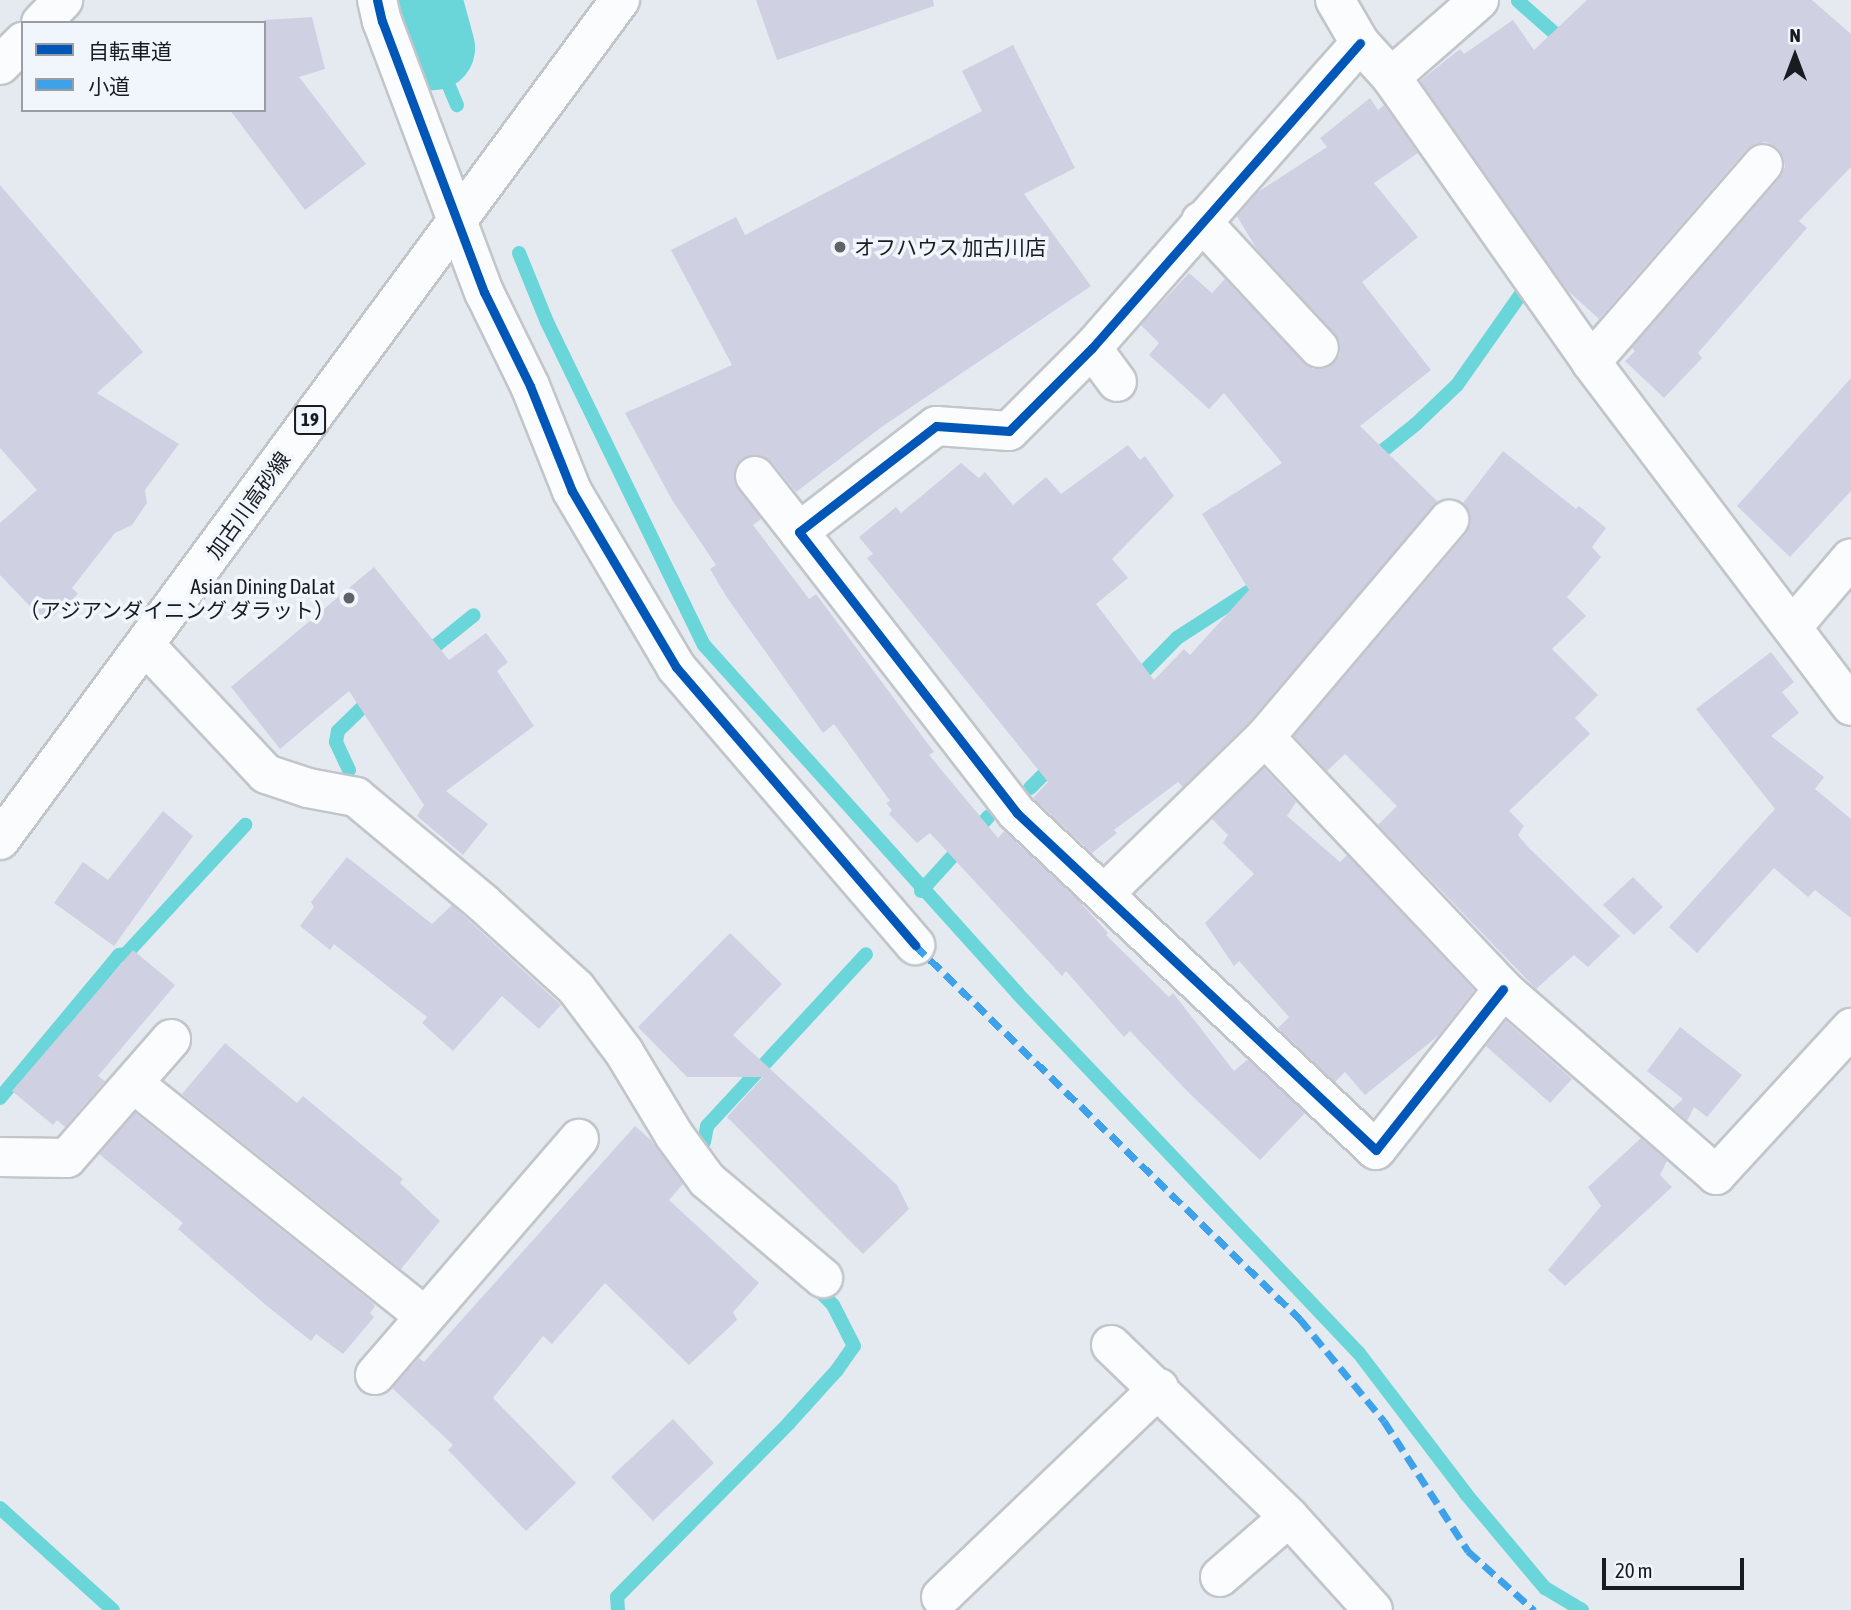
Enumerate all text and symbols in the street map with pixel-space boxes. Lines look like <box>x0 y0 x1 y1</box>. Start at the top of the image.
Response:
legend <box>21 21 266 112</box>
north arrow <box>1760 21 1830 91</box>
text: N <box>1789 24 1801 46</box>
text: 自転車道 <box>88 39 172 63</box>
text: 小道 <box>88 74 130 98</box>
place label: オフハウス 加古川店 <box>854 234 1046 260</box>
marker: オフハウス 加古川店 <box>832 239 848 255</box>
road number: 19 <box>292 404 328 436</box>
street label: 加古川高砂線 <box>201 447 295 563</box>
place label: Asian Dining DaLat （アジアンダイニング ダラット） <box>17 573 335 623</box>
marker: Asian Dining DaLat （アジアンダイニング ダラット） <box>341 590 357 606</box>
scale bar <box>1606 1544 1748 1588</box>
text: 20 m <box>1615 1558 1653 1582</box>

